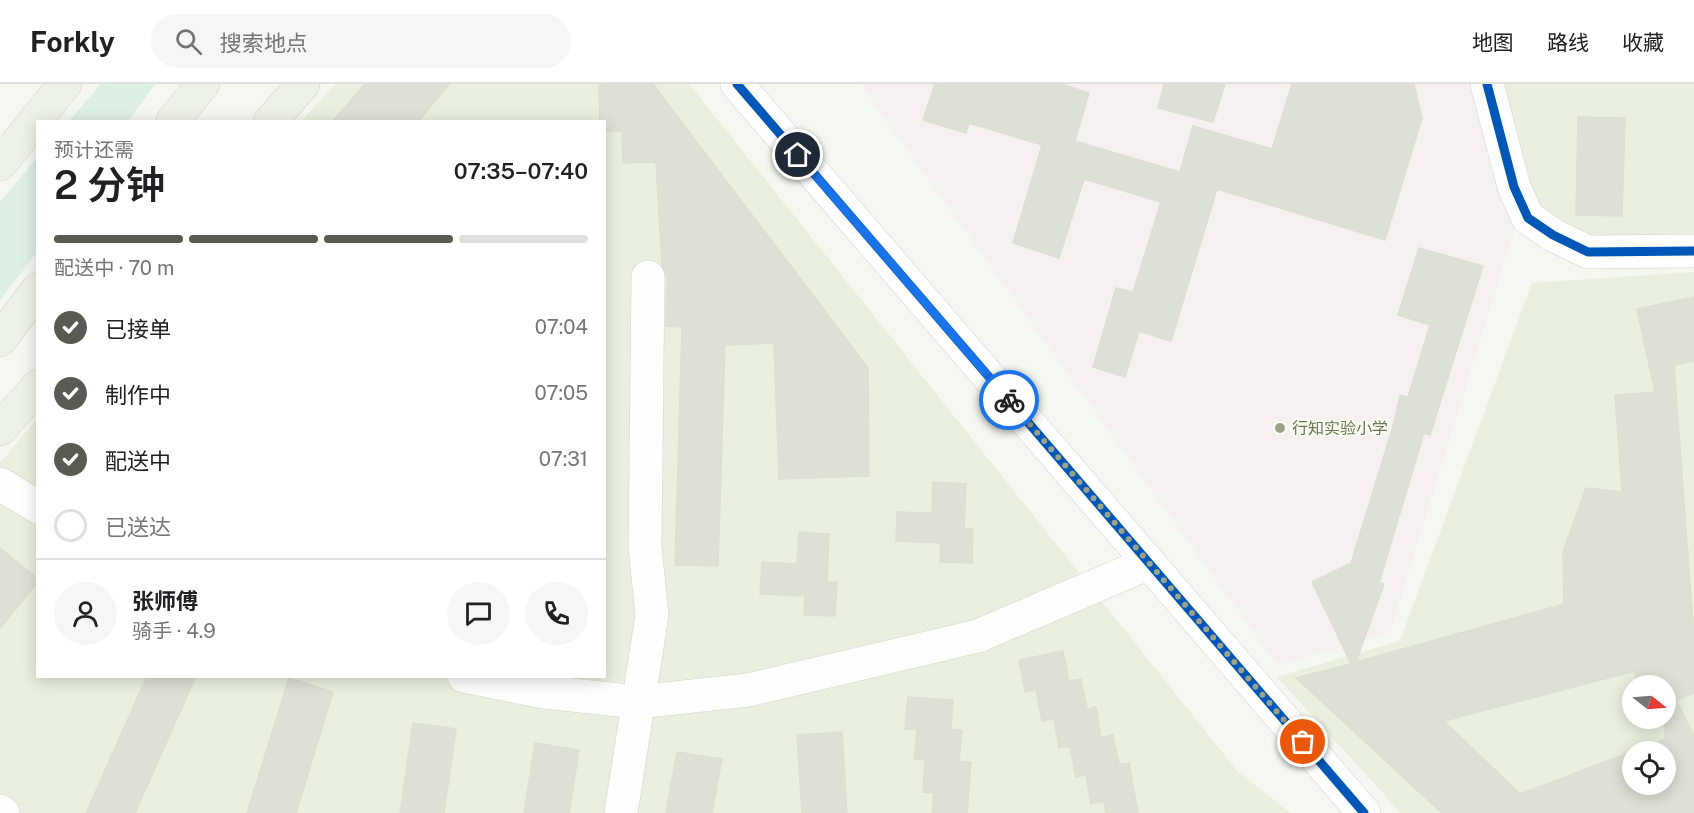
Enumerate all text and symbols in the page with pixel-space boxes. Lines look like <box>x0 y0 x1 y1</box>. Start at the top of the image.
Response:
search box <box>151 14 571 68</box>
text: Forkly <box>30 25 115 58</box>
icon: search <box>172 25 205 58</box>
text: 搜索地点 <box>220 30 308 56</box>
text: 地图 <box>1472 30 1514 55</box>
text: 路线 <box>1547 30 1589 55</box>
text: 收藏 <box>1622 30 1664 55</box>
pin <box>772 129 823 180</box>
text: 预计还需 <box>54 138 134 162</box>
icon: home <box>781 138 814 171</box>
text: 07:35–07:40 <box>454 158 588 184</box>
text: 2 分钟 <box>54 162 165 208</box>
text: 配送中 · 70 m <box>54 256 174 280</box>
icon: check <box>54 311 87 344</box>
text: 07:04 <box>535 315 588 339</box>
text: 已接单 <box>105 316 171 342</box>
courier <box>979 370 1039 430</box>
icon: check <box>54 377 87 410</box>
text: 07:05 <box>535 381 588 405</box>
text: 制作中 <box>105 382 171 408</box>
icon: bike <box>993 384 1026 417</box>
place label: 行知实验小学 <box>1292 419 1388 438</box>
marker: 行知实验小学 <box>1273 421 1287 435</box>
icon: check <box>54 443 87 476</box>
text: 07:31 <box>539 447 588 471</box>
text: 配送中 <box>105 448 171 474</box>
text: 已送达 <box>105 514 171 540</box>
button: person <box>54 582 117 645</box>
button: chat <box>447 582 510 645</box>
button: phone <box>525 582 588 645</box>
text: 张师傅 <box>132 588 198 614</box>
text: 骑手 · 4.9 <box>132 619 216 643</box>
north arrow <box>1622 675 1676 729</box>
map controls <box>1622 675 1676 795</box>
pin <box>1277 716 1328 767</box>
icon: bag <box>1286 725 1319 758</box>
button: locate <box>1622 741 1676 795</box>

